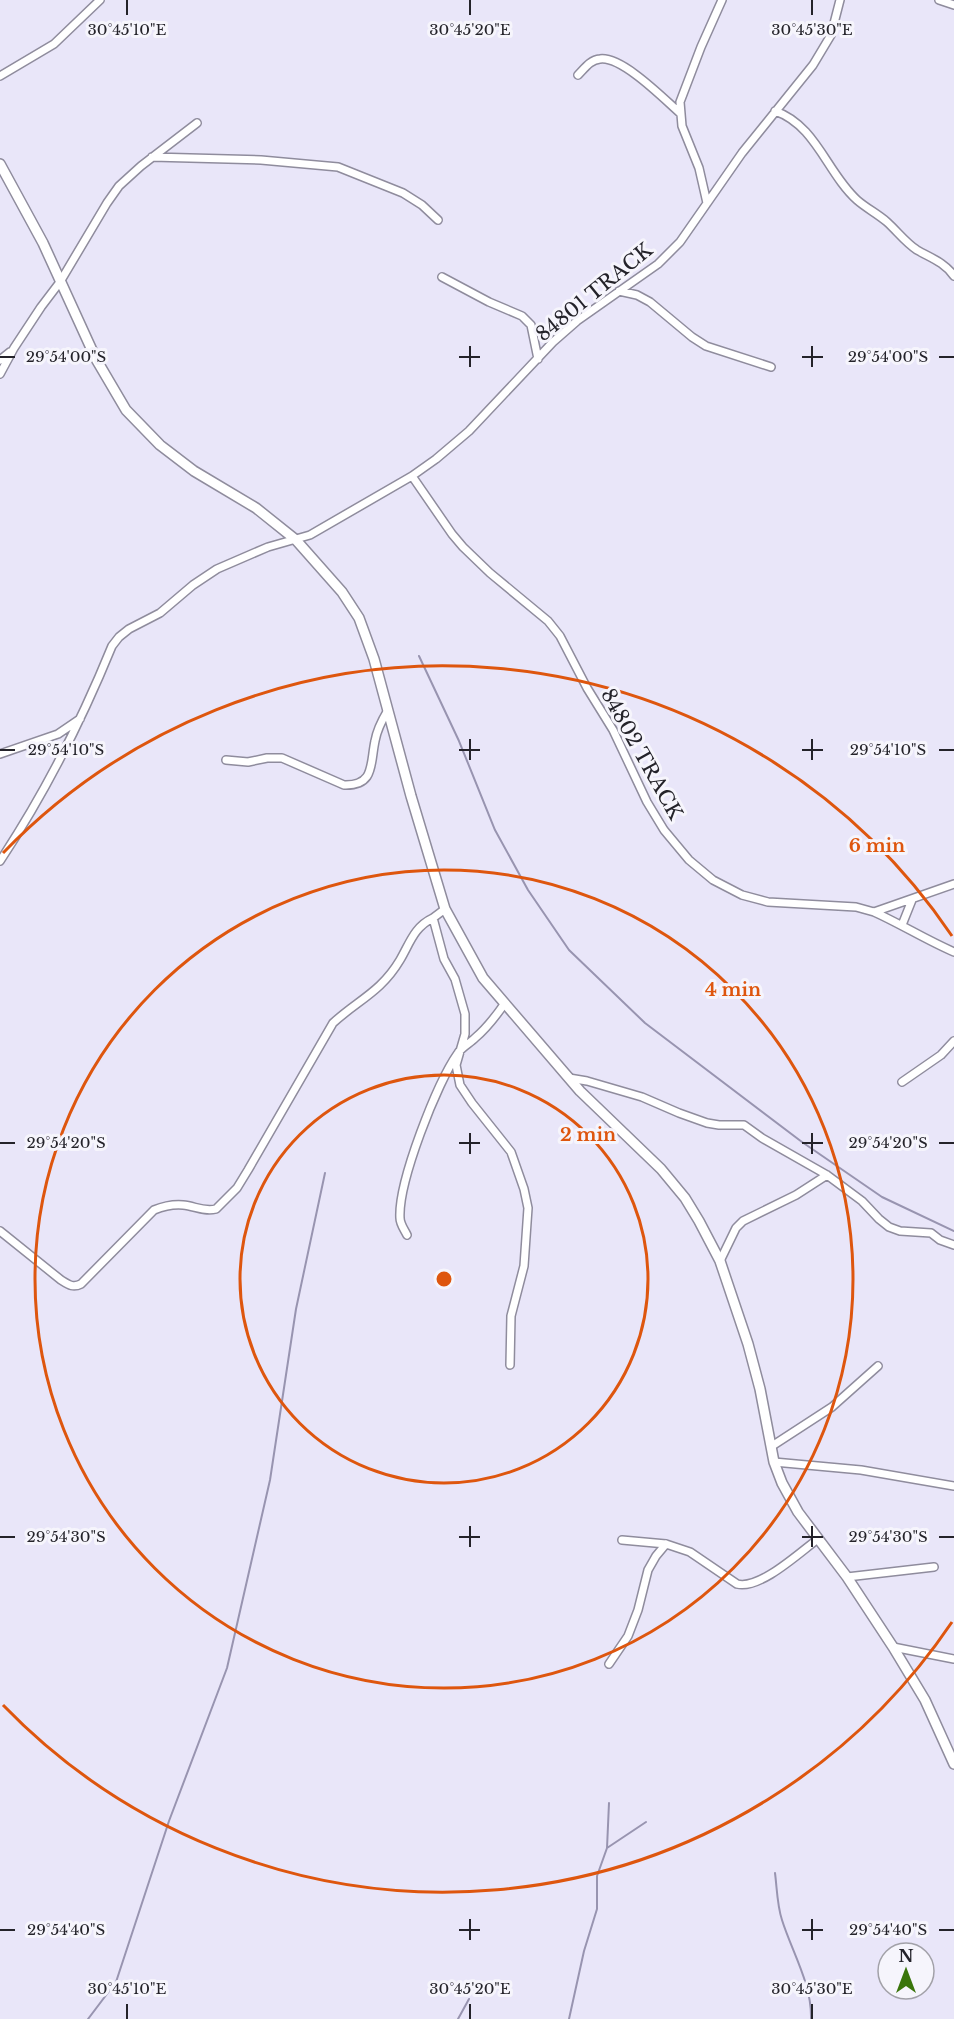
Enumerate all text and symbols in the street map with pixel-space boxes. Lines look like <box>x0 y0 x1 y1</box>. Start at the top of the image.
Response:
text: 30°45'10"E <box>88 20 167 39</box>
text: 30°45'20"E <box>429 20 511 39</box>
text: 30°45'30"E <box>771 20 853 39</box>
street label: 84801 TRACK <box>531 237 657 346</box>
text: 29°54'00"S <box>26 347 106 366</box>
text: 29°54'00"S <box>848 347 928 366</box>
street label: 84802 TRACK <box>596 684 688 824</box>
text: 29°54'10"S <box>28 740 104 759</box>
text: 29°54'10"S <box>850 740 926 759</box>
text: 6 min <box>849 835 905 857</box>
text: 4 min <box>705 979 761 1001</box>
text: 2 min <box>560 1124 616 1146</box>
text: 29°54'20"S <box>26 1133 106 1152</box>
text: 29°54'20"S <box>848 1133 928 1152</box>
centre of rings <box>434 1269 454 1289</box>
text: 29°54'30"S <box>26 1527 106 1546</box>
text: 29°54'30"S <box>848 1527 928 1546</box>
text: 29°54'40"S <box>27 1920 105 1939</box>
text: 29°54'40"S <box>849 1920 927 1939</box>
north arrow <box>876 1941 936 2001</box>
text: N <box>898 1946 914 1966</box>
text: 30°45'10"E <box>88 1979 167 1998</box>
text: 30°45'20"E <box>429 1979 511 1998</box>
text: 30°45'30"E <box>771 1979 853 1998</box>

